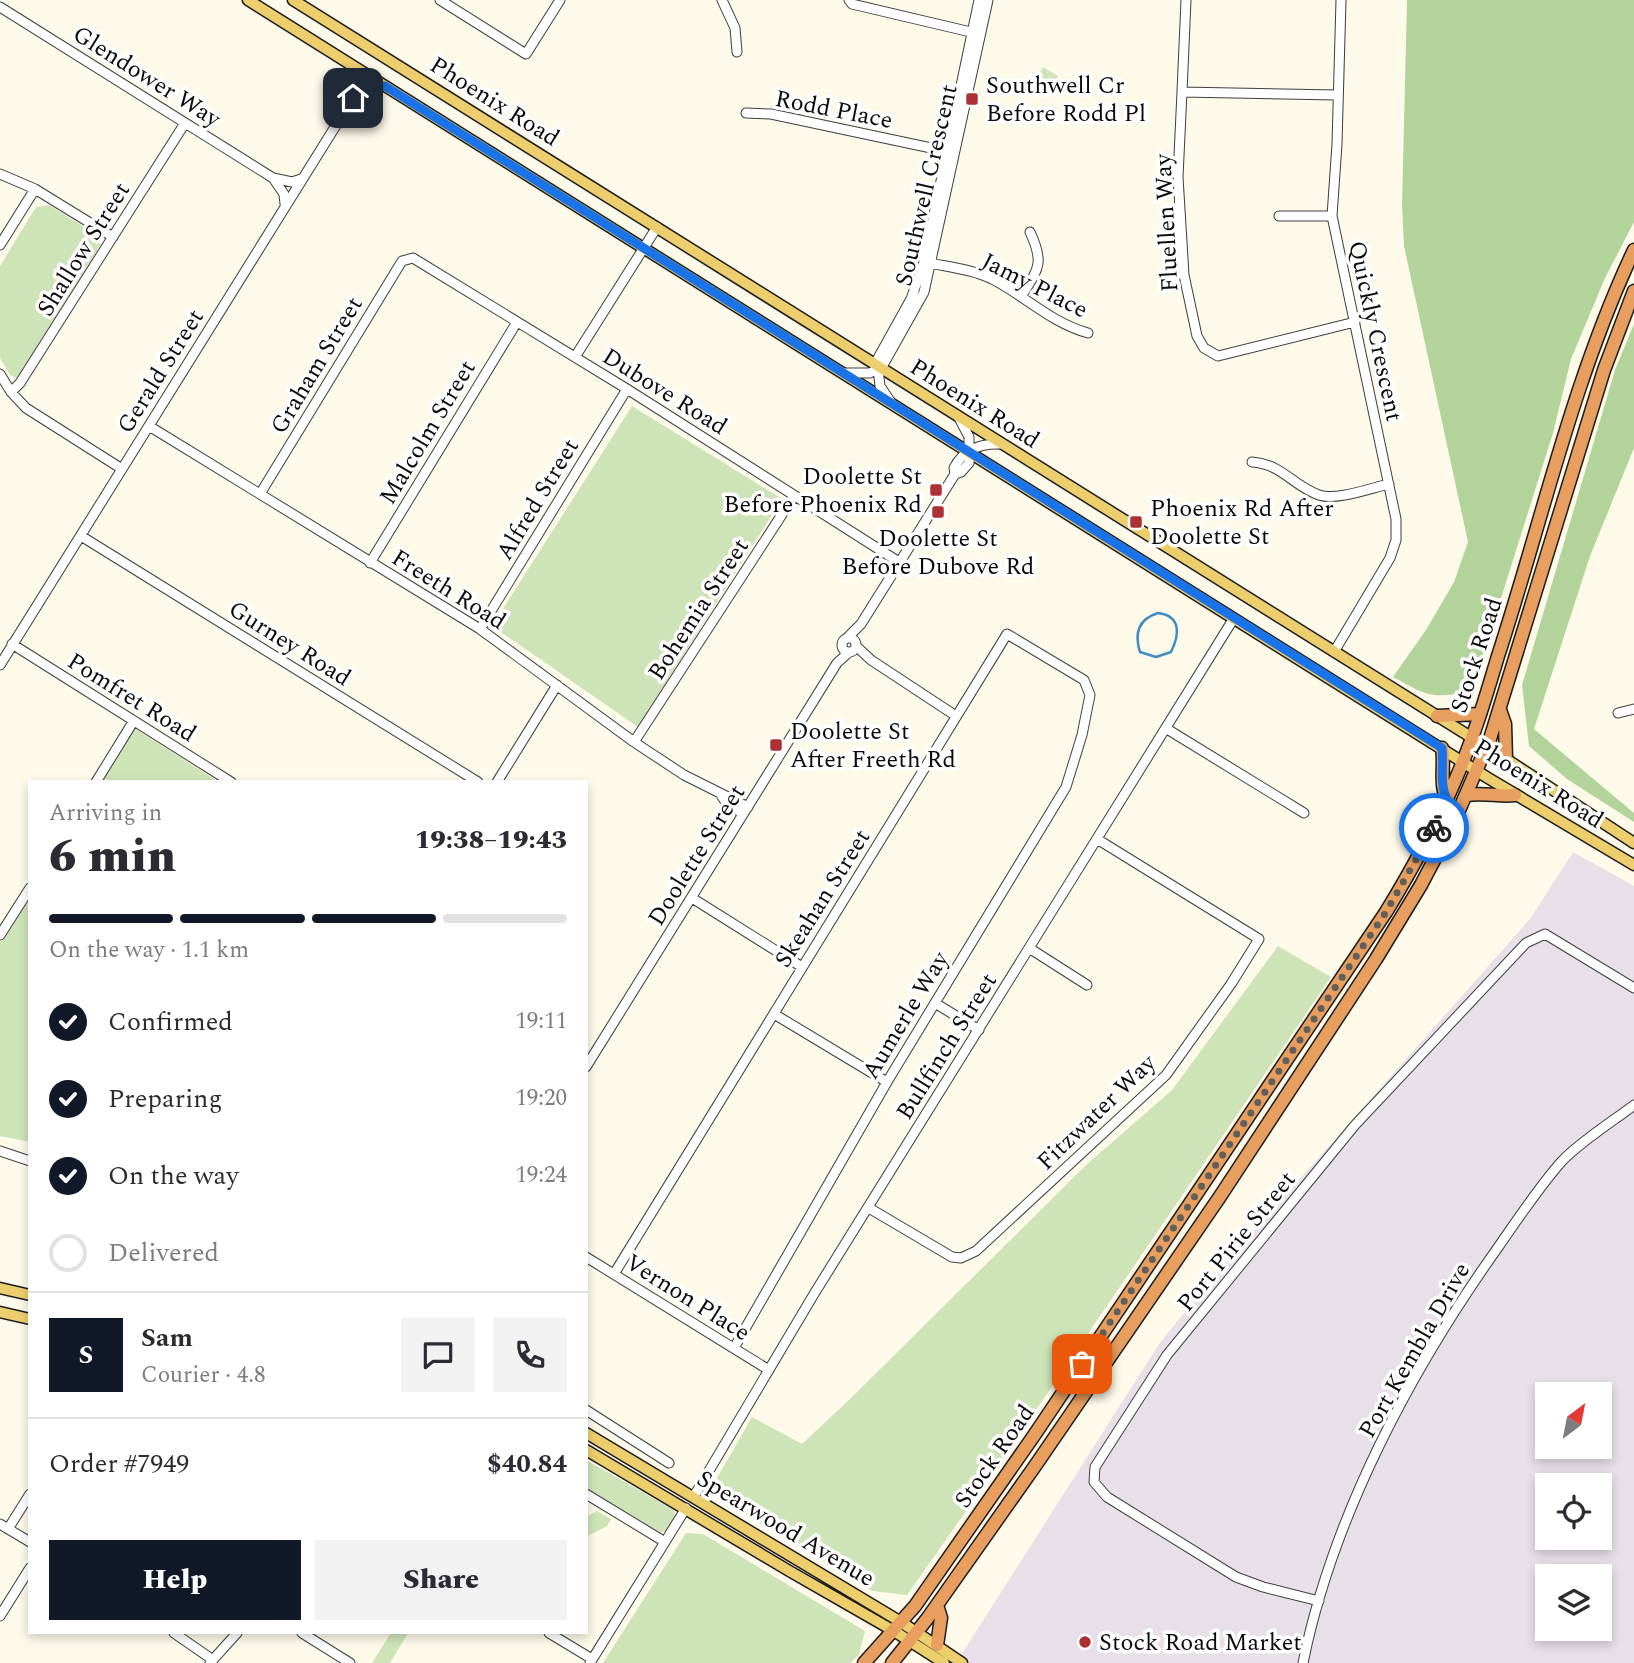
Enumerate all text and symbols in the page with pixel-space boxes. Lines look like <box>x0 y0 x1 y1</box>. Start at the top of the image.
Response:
street label: Glendower Way <box>65 17 229 138</box>
street label: Phoenix Road <box>422 48 566 156</box>
pin <box>323 68 383 128</box>
place label: Southwell Cr Before Rodd Pl <box>986 68 1146 132</box>
icon: home <box>334 79 372 117</box>
street label: Rodd Place <box>772 81 896 139</box>
street label: Southwell Crescent <box>886 81 968 290</box>
marker: Southwell Cr Before Rodd Pl <box>964 91 980 107</box>
street label: Fluellen Way <box>1145 151 1189 293</box>
street label: Shallow Street <box>28 175 139 324</box>
street label: Quickly Crescent <box>1338 237 1412 425</box>
street label: Jamy Place <box>975 244 1094 328</box>
street label: Graham Street <box>262 290 372 441</box>
street label: Gerald Street <box>108 302 213 441</box>
street label: Dubove Road <box>595 339 734 445</box>
street label: Phoenix Road <box>902 350 1046 458</box>
street label: Malcolm Street <box>370 353 485 512</box>
street label: Alfred Street <box>487 432 588 567</box>
place label: Doolette St Before Phoenix Rd <box>724 459 922 523</box>
marker: Doolette St Before Phoenix Rd <box>928 482 944 498</box>
place label: Phoenix Rd After Doolette St <box>1150 491 1334 555</box>
marker: Doolette St Before Dubove Rd <box>930 504 946 520</box>
marker: Phoenix Rd After Doolette St <box>1128 514 1144 530</box>
place label: Doolette St Before Dubove Rd <box>842 521 1034 585</box>
street label: Bohemia Street <box>639 531 758 688</box>
street label: Freeth Road <box>384 540 513 639</box>
street label: Gurney Road <box>221 592 358 696</box>
street label: Stock Road <box>1441 593 1513 718</box>
street label: Pomfret Road <box>60 644 203 752</box>
place label: Doolette St After Freeth Rd <box>790 714 956 778</box>
street label: Phoenix Road <box>1466 730 1610 838</box>
marker: Doolette St After Freeth Rd <box>768 737 784 753</box>
street label: Doolette Street <box>639 778 755 933</box>
courier <box>1399 793 1469 863</box>
text: Arriving in <box>49 796 162 831</box>
icon: bike <box>1415 809 1453 847</box>
text: 19:38–19:43 <box>415 820 567 860</box>
text: 6 min <box>49 822 176 892</box>
street label: Skeahan Street <box>766 822 880 975</box>
text: On the way · 1.1 km <box>49 933 249 968</box>
street label: Aumerle Way <box>853 943 959 1086</box>
street label: Bullfinch Street <box>887 966 1006 1127</box>
text: Confirmed <box>108 1002 233 1042</box>
icon: check <box>49 1003 87 1041</box>
text: 19:11 <box>515 1004 567 1039</box>
street label: Fitzwater Way <box>1029 1045 1166 1179</box>
text: Preparing <box>108 1079 222 1119</box>
icon: check <box>49 1080 87 1118</box>
text: 19:20 <box>515 1081 567 1116</box>
text: On the way <box>108 1156 239 1196</box>
icon: check <box>49 1157 87 1195</box>
text: 19:24 <box>515 1158 567 1193</box>
street label: Port Pirie Street <box>1169 1163 1305 1320</box>
text: Delivered <box>108 1233 219 1273</box>
street label: Vernon Place <box>618 1245 757 1351</box>
street label: Port Kembla Drive <box>1350 1256 1480 1445</box>
text: Sam <box>141 1318 193 1358</box>
button: chat <box>401 1318 475 1392</box>
button: phone <box>493 1318 567 1392</box>
pin <box>1052 1334 1112 1394</box>
text: S <box>79 1335 93 1375</box>
icon: bag <box>1063 1345 1101 1383</box>
text: Courier · 4.8 <box>141 1358 266 1393</box>
north arrow <box>1535 1382 1612 1460</box>
map controls <box>1535 1382 1612 1641</box>
street label: Stock Road <box>946 1397 1044 1516</box>
text: Order #7949 <box>49 1444 189 1484</box>
text: $40.84 <box>487 1444 567 1484</box>
street label: Spearwood Avenue <box>689 1461 881 1596</box>
button: locate <box>1535 1473 1612 1550</box>
button: Help <box>49 1540 301 1620</box>
button: Share <box>315 1540 567 1620</box>
button: layers <box>1535 1564 1612 1641</box>
place label: Stock Road Market <box>1099 1625 1302 1661</box>
marker: Stock Road Market <box>1077 1634 1093 1650</box>

